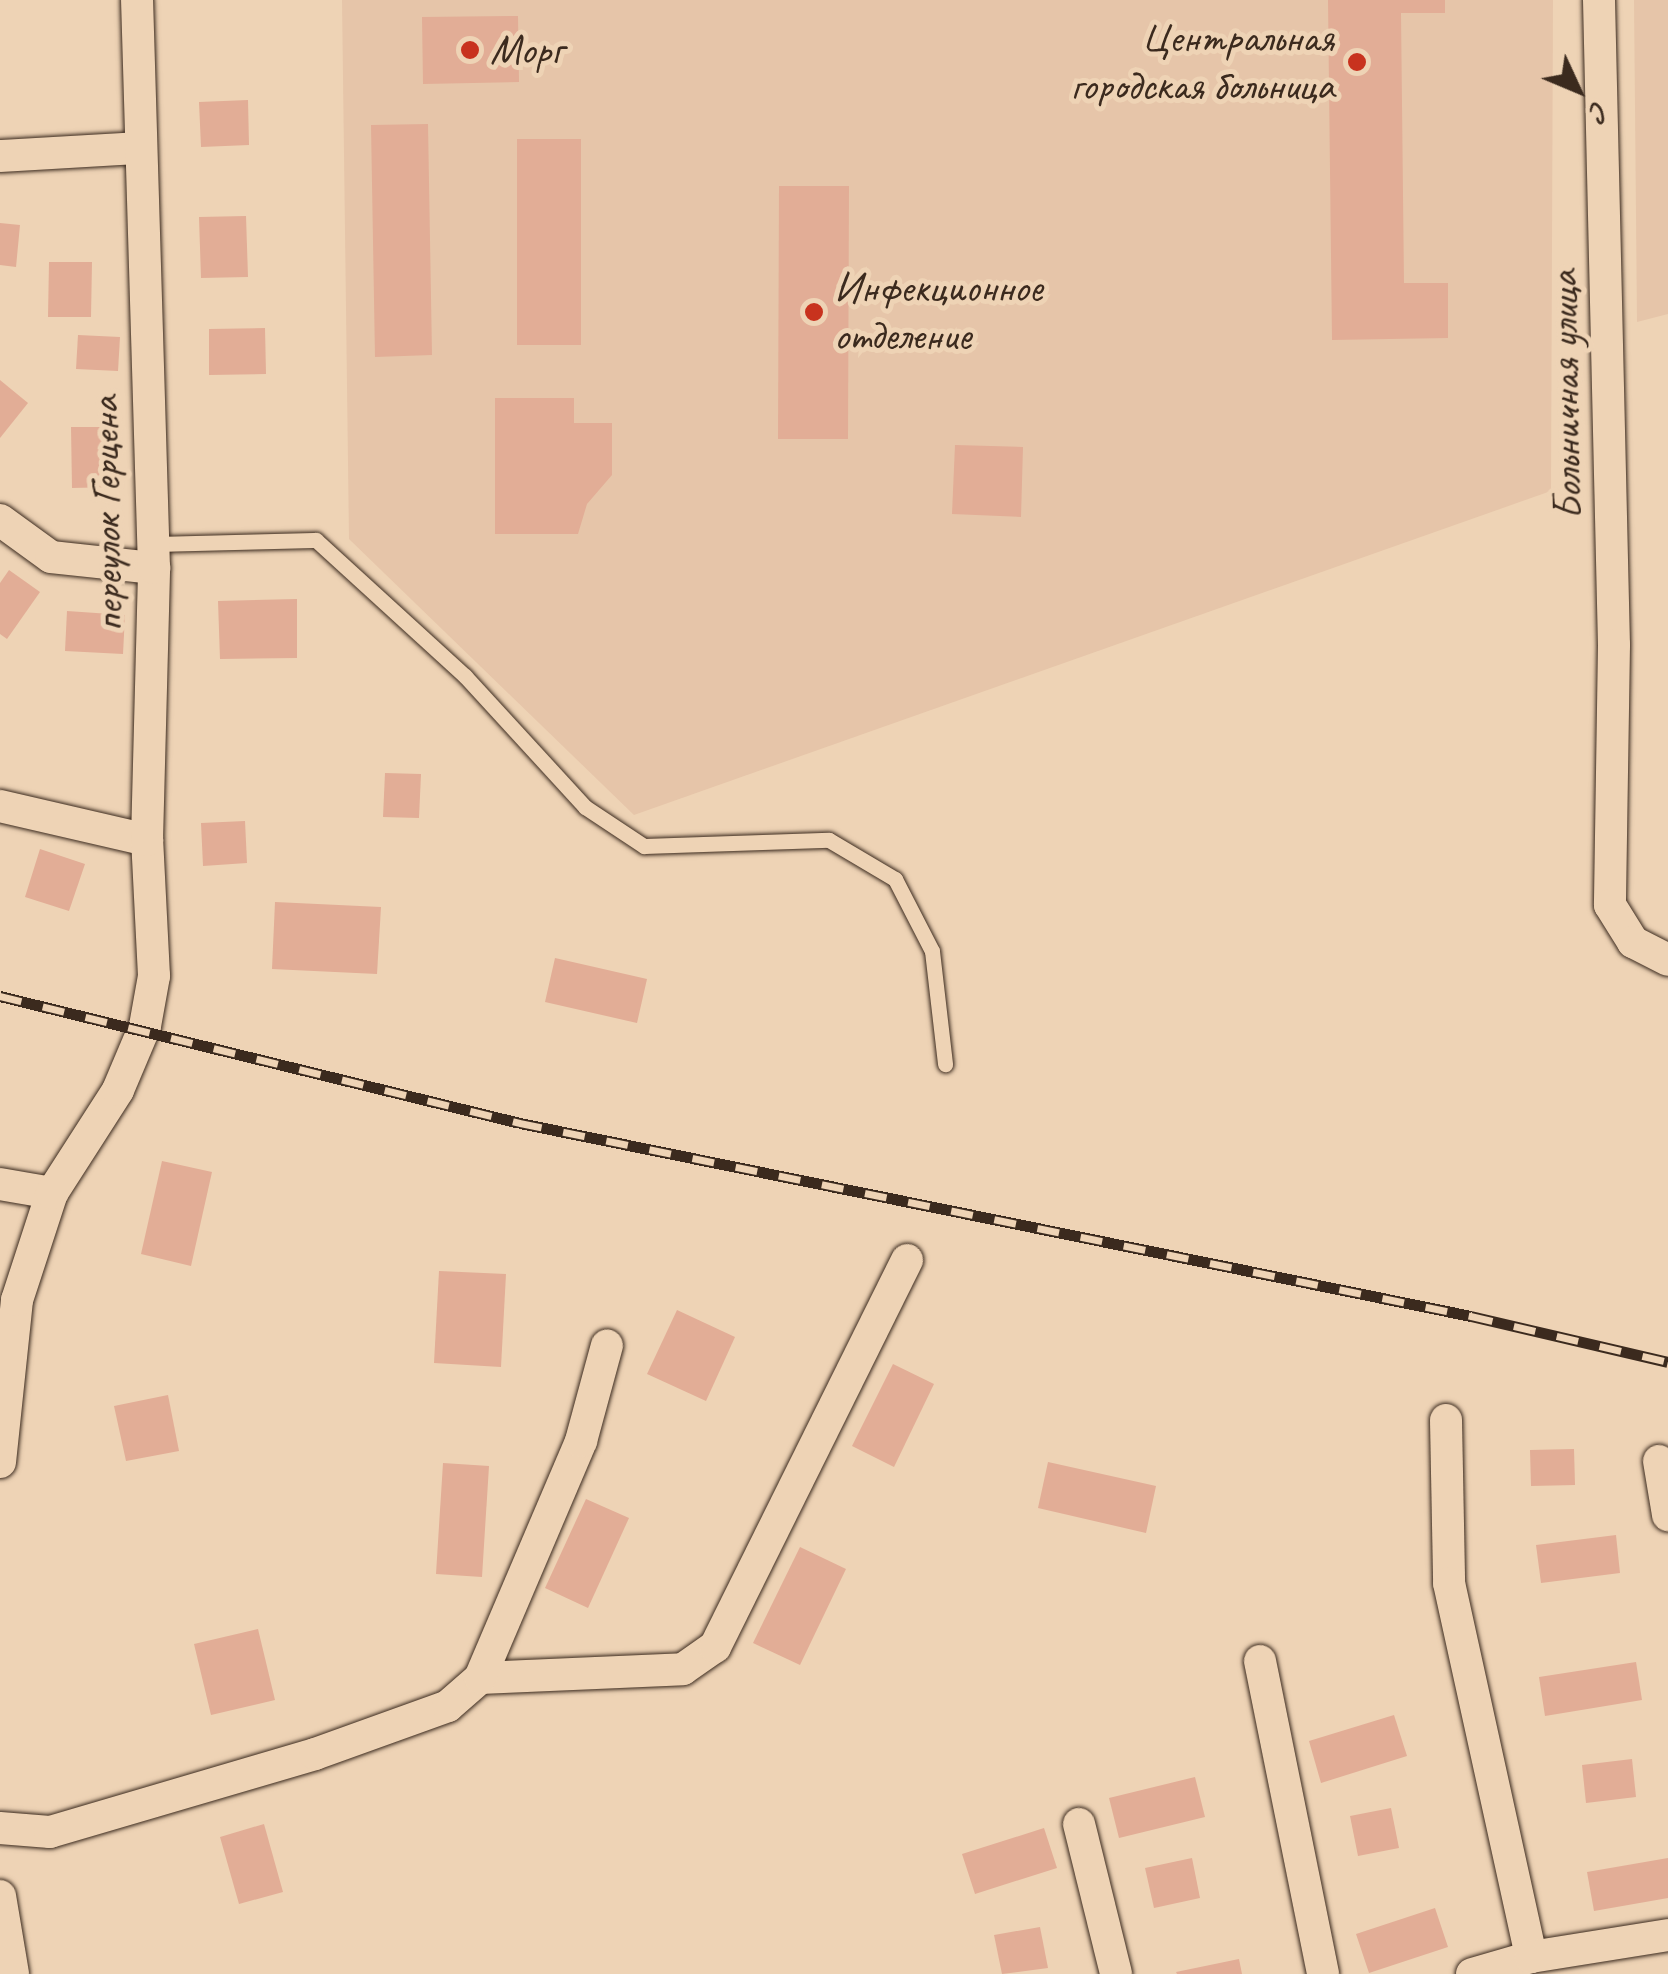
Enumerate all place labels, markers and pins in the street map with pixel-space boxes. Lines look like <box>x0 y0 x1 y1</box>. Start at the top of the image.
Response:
place label: Центральная городская больница <box>1069 13 1334 111</box>
place label: Морг <box>490 25 563 75</box>
marker: Морг <box>459 39 481 61</box>
marker: Центральная городская больница <box>1344 49 1370 75</box>
place label: Инфекционное отделение <box>834 263 1042 362</box>
marker: Инфекционное отделение <box>803 301 825 323</box>

